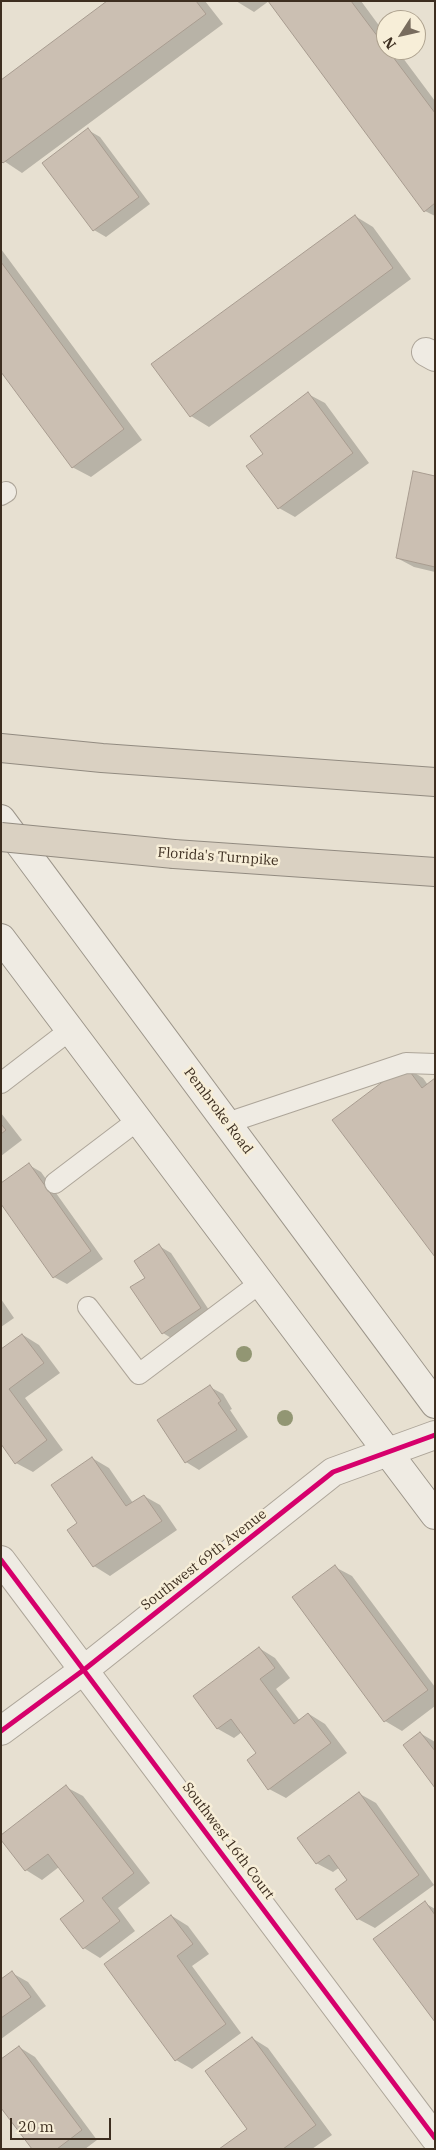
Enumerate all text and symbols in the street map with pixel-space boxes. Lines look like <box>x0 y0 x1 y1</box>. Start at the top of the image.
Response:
north arrow <box>376 10 426 60</box>
text: N <box>379 33 400 53</box>
street label: Florida's Turnpike <box>157 844 279 870</box>
street label: Pembroke Road <box>180 1064 256 1158</box>
street label: Southwest 69th Avenue <box>138 1506 270 1614</box>
street label: Southwest 16th Court <box>179 1779 277 1903</box>
scale bar <box>12 2108 114 2140</box>
text: 20 m <box>18 2117 54 2136</box>

